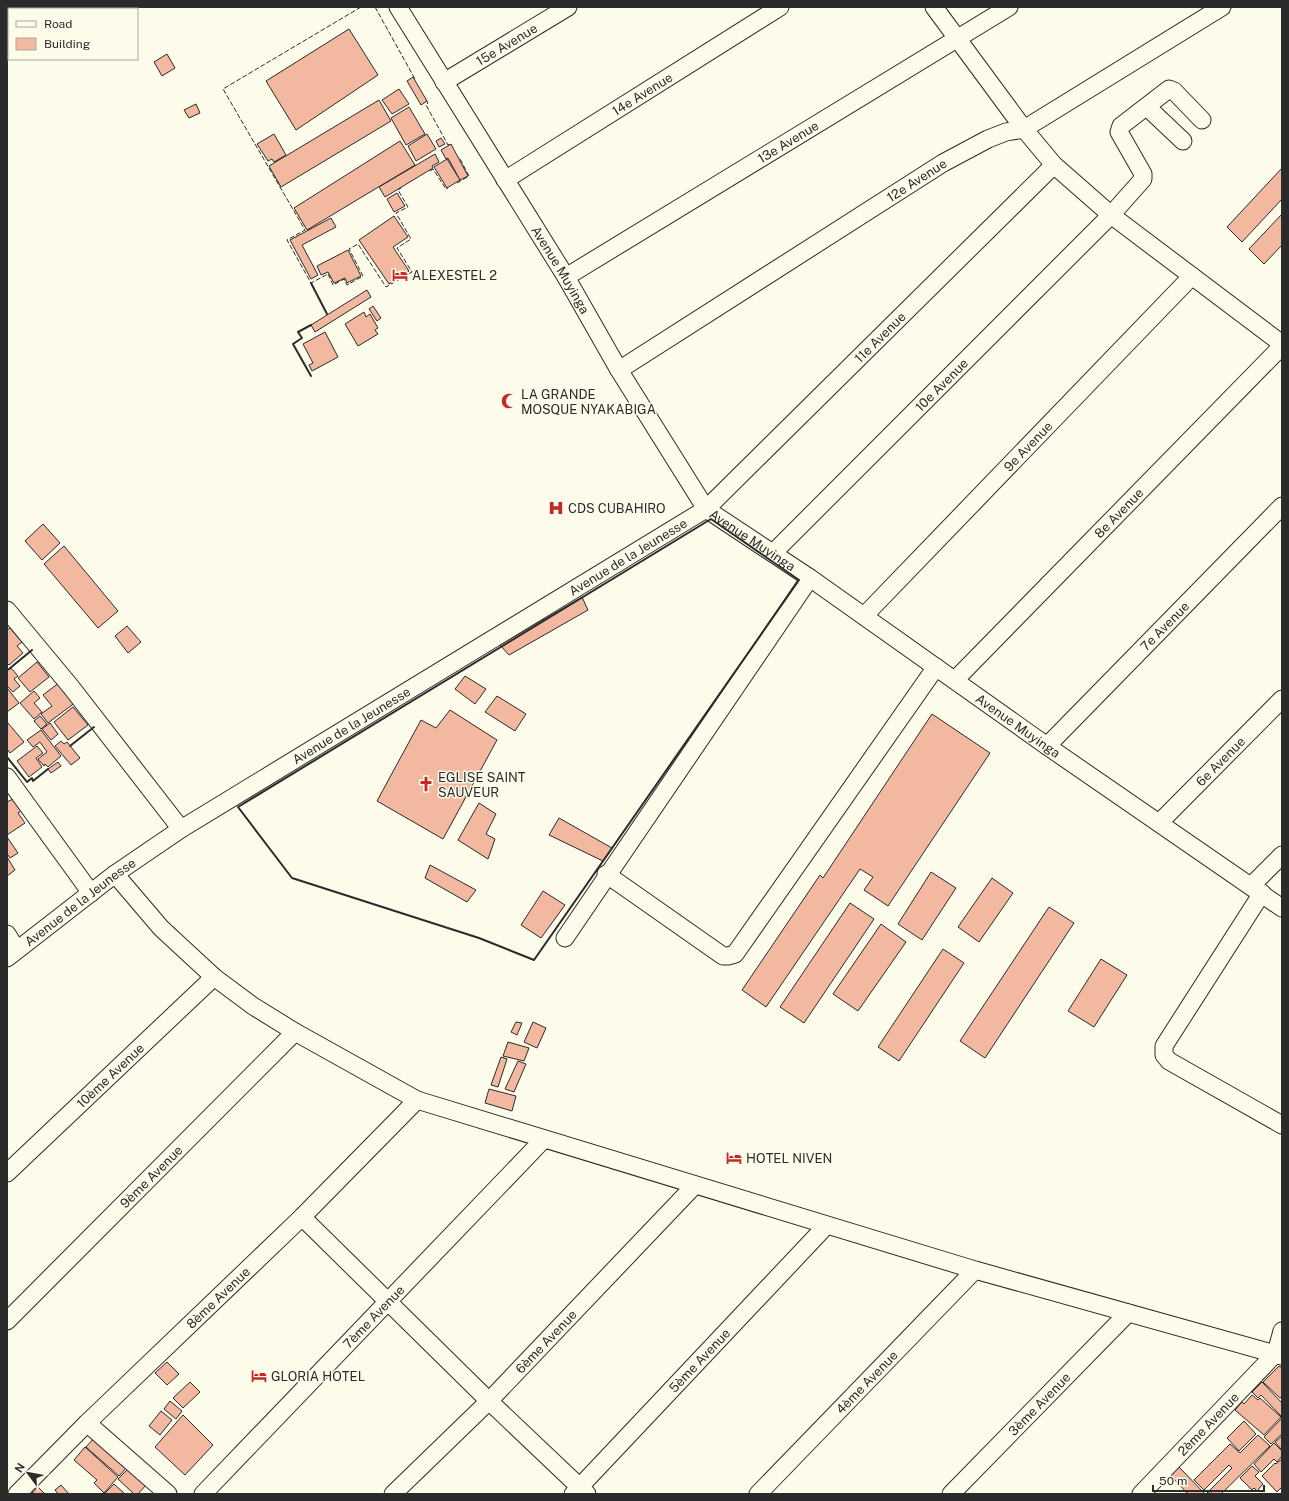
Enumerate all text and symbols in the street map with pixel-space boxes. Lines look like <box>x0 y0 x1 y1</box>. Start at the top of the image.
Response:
legend <box>8 8 138 60</box>
text: Road <box>44 17 72 31</box>
street label: 15e Avenue <box>473 20 540 68</box>
text: Building <box>44 37 90 51</box>
street label: 14e Avenue <box>609 69 675 118</box>
street label: 13e Avenue <box>755 117 821 166</box>
street label: 12e Avenue <box>884 155 949 205</box>
street label: Avenue Muyinga <box>529 223 593 316</box>
hotel icon: ALEXESTEL 2 <box>391 266 409 284</box>
place label: ALEXESTEL 2 <box>412 268 497 283</box>
street label: 11e Avenue <box>851 309 909 366</box>
street label: 10e Avenue <box>912 355 971 414</box>
place label: LA GRANDE MOSQUE NYAKABIGA <box>521 387 656 417</box>
mosque icon: LA GRANDE MOSQUE NYAKABIGA <box>500 392 518 410</box>
street label: 9e Avenue <box>1000 418 1055 474</box>
street label: 8e Avenue <box>1091 485 1146 541</box>
hospital icon: CDS CUBAHIRO <box>547 499 565 517</box>
place label: CDS CUBAHIRO <box>568 501 666 516</box>
street label: Avenue Muyinga <box>707 506 798 574</box>
street label: Avenue de la Jeunesse <box>566 515 690 598</box>
street label: 7e Avenue <box>1137 598 1192 654</box>
street label: Avenue de la Jeunesse <box>289 684 413 767</box>
street label: Avenue Muyinga <box>973 691 1063 760</box>
street label: 6e Avenue <box>1193 733 1248 789</box>
place label: EGLISE SAINT SAUVEUR <box>438 770 526 800</box>
church icon: EGLISE SAINT SAUVEUR <box>417 775 435 793</box>
street label: Avenue de la Jeunesse <box>22 855 138 949</box>
street label: 10ème Avenue <box>73 1040 147 1111</box>
street label: 9ème Avenue <box>117 1142 185 1211</box>
hotel icon: HOTEL NIVEN <box>725 1149 743 1167</box>
place label: HOTEL NIVEN <box>746 1151 832 1166</box>
street label: 8ème Avenue <box>183 1264 253 1331</box>
street label: 7ème Avenue <box>340 1282 407 1351</box>
street label: 6ème Avenue <box>512 1307 580 1376</box>
street label: 5ème Avenue <box>666 1325 733 1395</box>
street label: 4ème Avenue <box>833 1347 900 1417</box>
hotel icon: GLORIA HOTEL <box>250 1367 268 1385</box>
place label: GLORIA HOTEL <box>271 1369 365 1384</box>
street label: 3ème Avenue <box>1005 1369 1073 1438</box>
street label: 2ème Avenue <box>1174 1389 1242 1459</box>
north arrow <box>8 1453 48 1493</box>
text: N <box>12 1461 27 1475</box>
scale bar <box>1153 1467 1264 1493</box>
text: 50 m <box>1159 1474 1187 1488</box>

